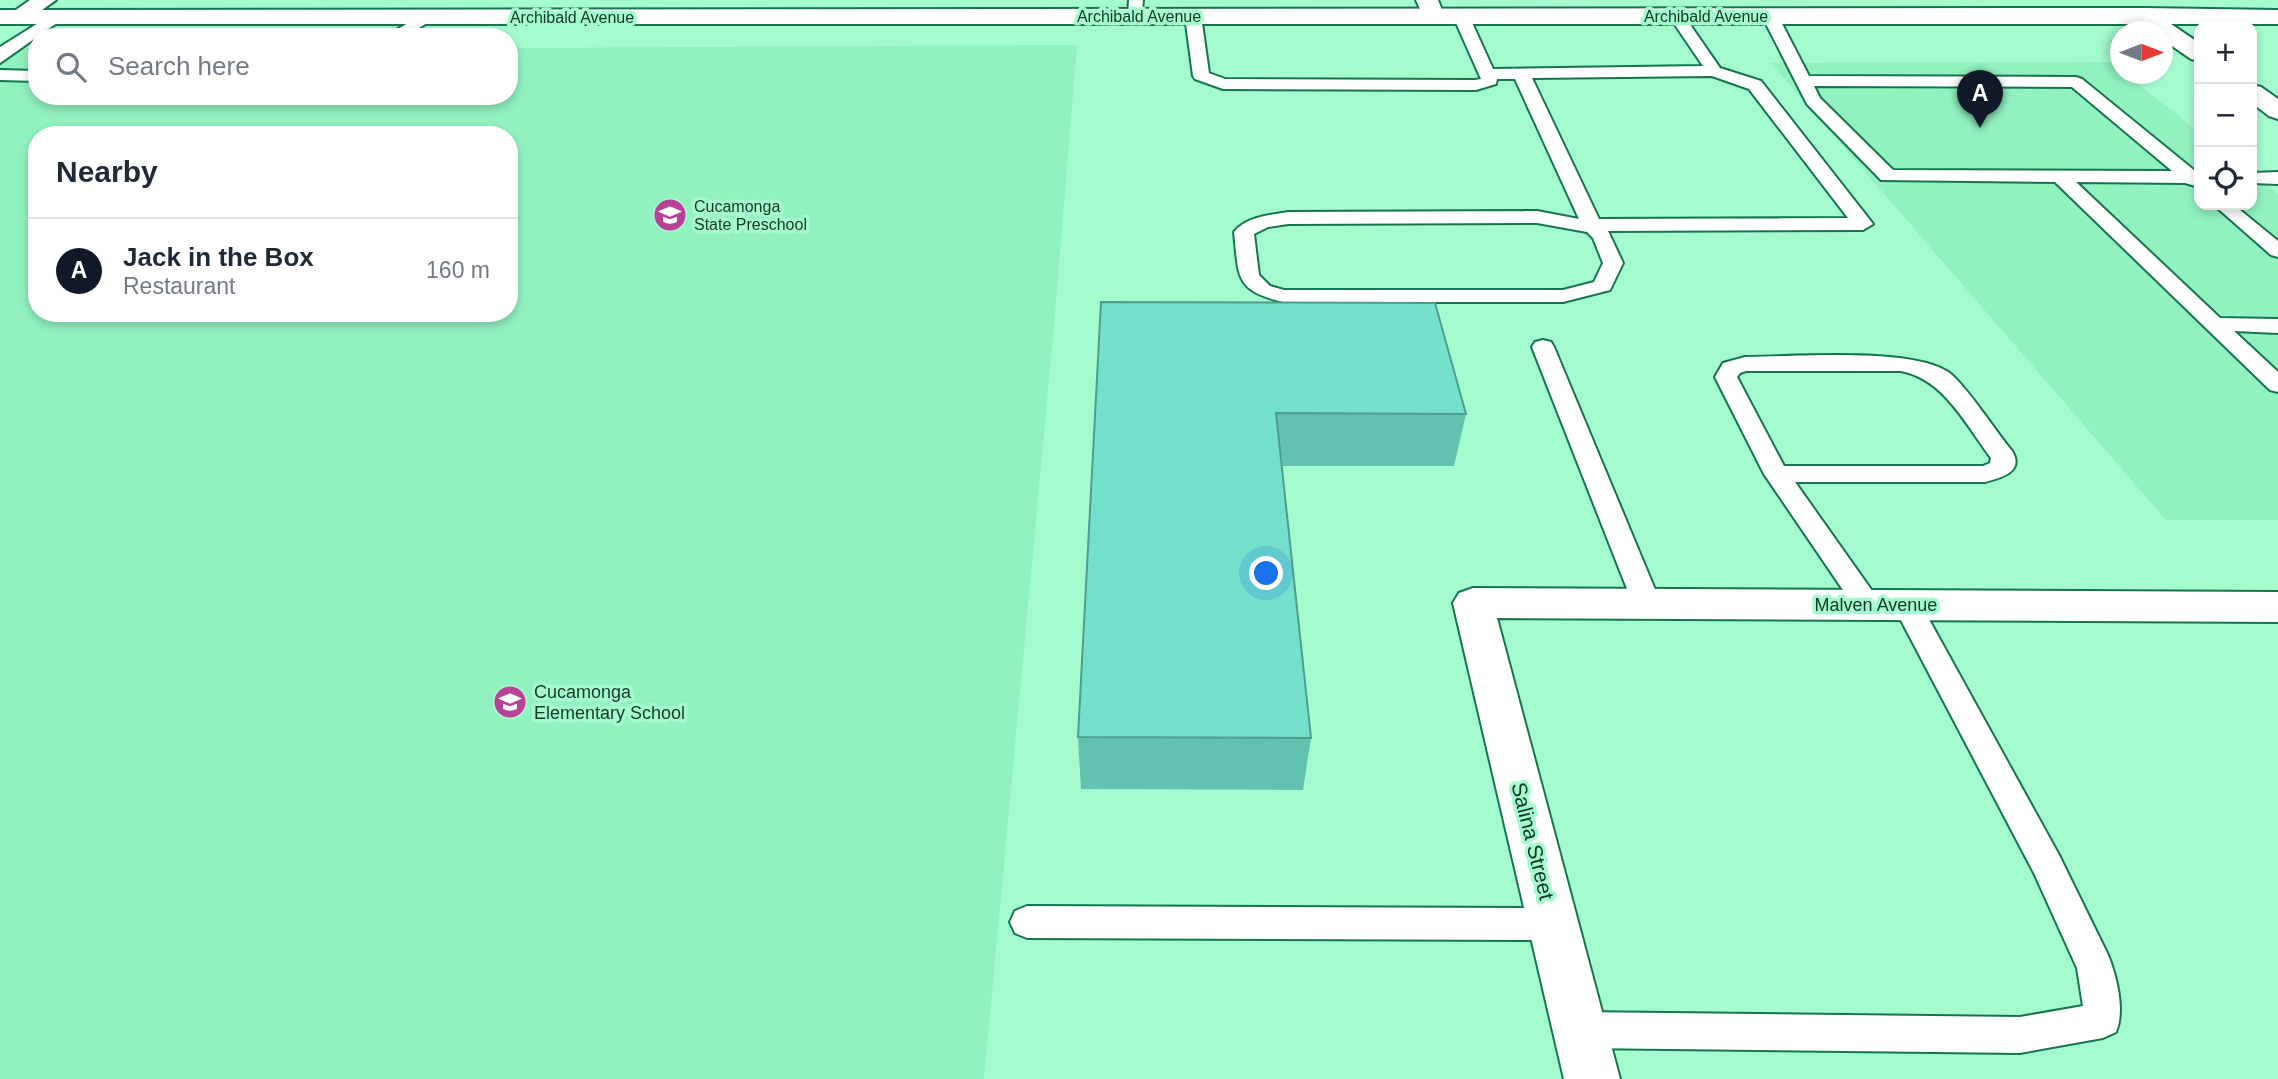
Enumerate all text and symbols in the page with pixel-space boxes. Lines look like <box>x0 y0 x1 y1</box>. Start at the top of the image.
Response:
street label: Archibald Avenue <box>1077 8 1201 25</box>
street label: Archibald Avenue <box>1644 8 1768 25</box>
street label: Archibald Avenue <box>510 9 634 26</box>
north arrow <box>2110 21 2173 84</box>
map controls <box>2194 21 2257 210</box>
button: + <box>2194 21 2257 84</box>
search box <box>28 28 518 105</box>
icon: search <box>52 48 90 86</box>
text: Search here <box>108 51 250 81</box>
pin: A <box>1957 70 2003 128</box>
button: − <box>2194 84 2257 147</box>
button: locate <box>2194 147 2257 210</box>
text: Nearby <box>56 155 158 188</box>
school or university icon: Cucamonga State Preschool <box>651 196 689 234</box>
place label: Cucamonga State Preschool <box>694 198 807 233</box>
text: Jack in the Box <box>123 242 314 272</box>
text: A <box>71 257 87 283</box>
text: 160 m <box>426 257 490 283</box>
text: Restaurant <box>123 273 236 299</box>
your location <box>1249 556 1283 590</box>
street label: Malven Avenue <box>1815 595 1937 615</box>
place label: Cucamonga Elementary School <box>534 682 685 723</box>
school or university icon: Cucamonga Elementary School <box>491 683 529 721</box>
street label: Salina Street <box>1507 780 1559 902</box>

